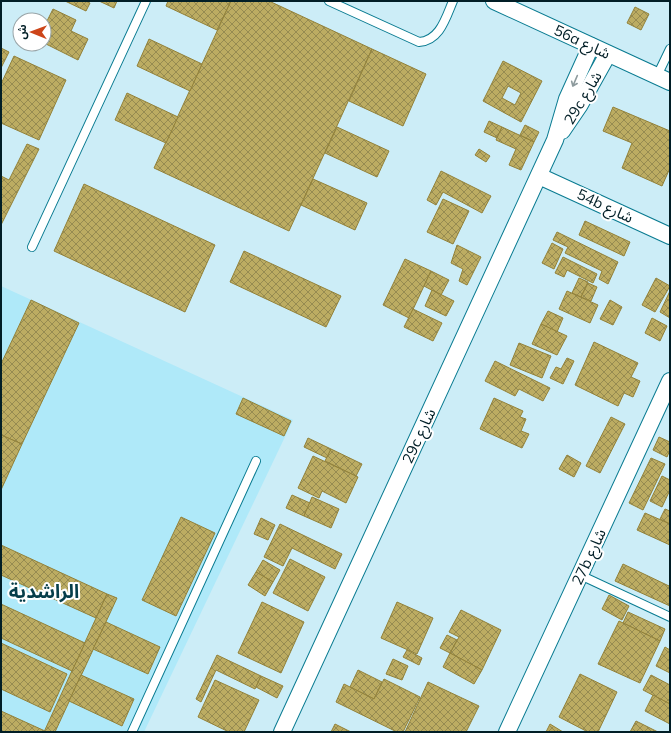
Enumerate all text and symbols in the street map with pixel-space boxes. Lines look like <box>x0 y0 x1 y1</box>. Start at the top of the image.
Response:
north arrow <box>12 12 52 52</box>
street label: 56a شارع <box>550 20 614 66</box>
text: ش <box>15 24 29 39</box>
street label: 29c شارع <box>559 68 608 129</box>
one-way arrow <box>571 75 578 87</box>
street label: 54b شارع <box>573 184 637 230</box>
street label: 29c شارع <box>398 405 442 468</box>
street label: 27b شارع <box>567 525 613 589</box>
district label: الراشدية <box>9 579 79 603</box>

